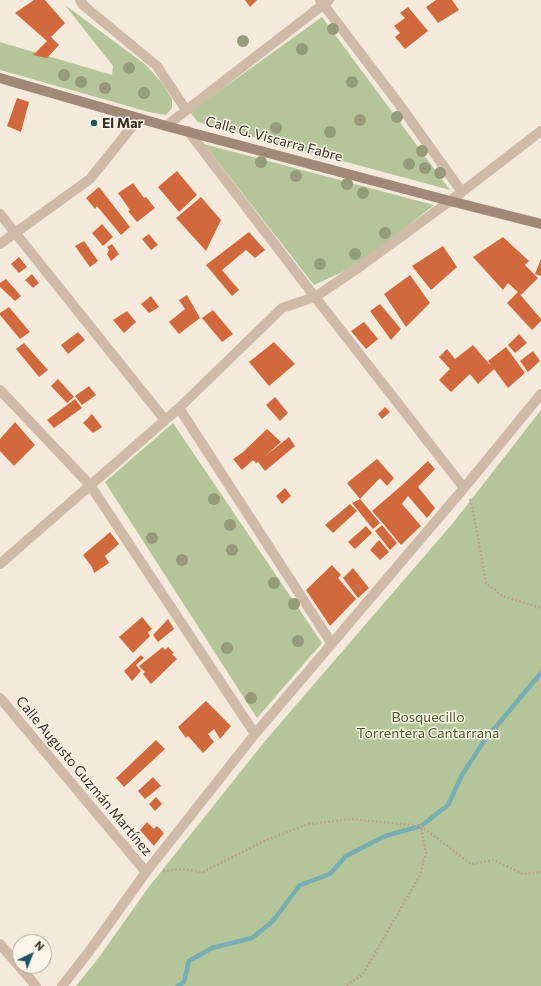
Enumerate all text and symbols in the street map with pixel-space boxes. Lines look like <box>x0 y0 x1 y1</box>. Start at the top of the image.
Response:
street label: Calle G. Viscarra Fabre <box>204 113 344 165</box>
place label: El Mar <box>102 115 143 131</box>
marker: El Mar <box>89 118 99 128</box>
street label: Calle Augusto Guzmán Martínez <box>12 693 156 859</box>
park label: Bosquecillo Torrentera Cantarrana <box>357 709 499 742</box>
north arrow <box>12 934 52 974</box>
text: N <box>32 938 47 953</box>

